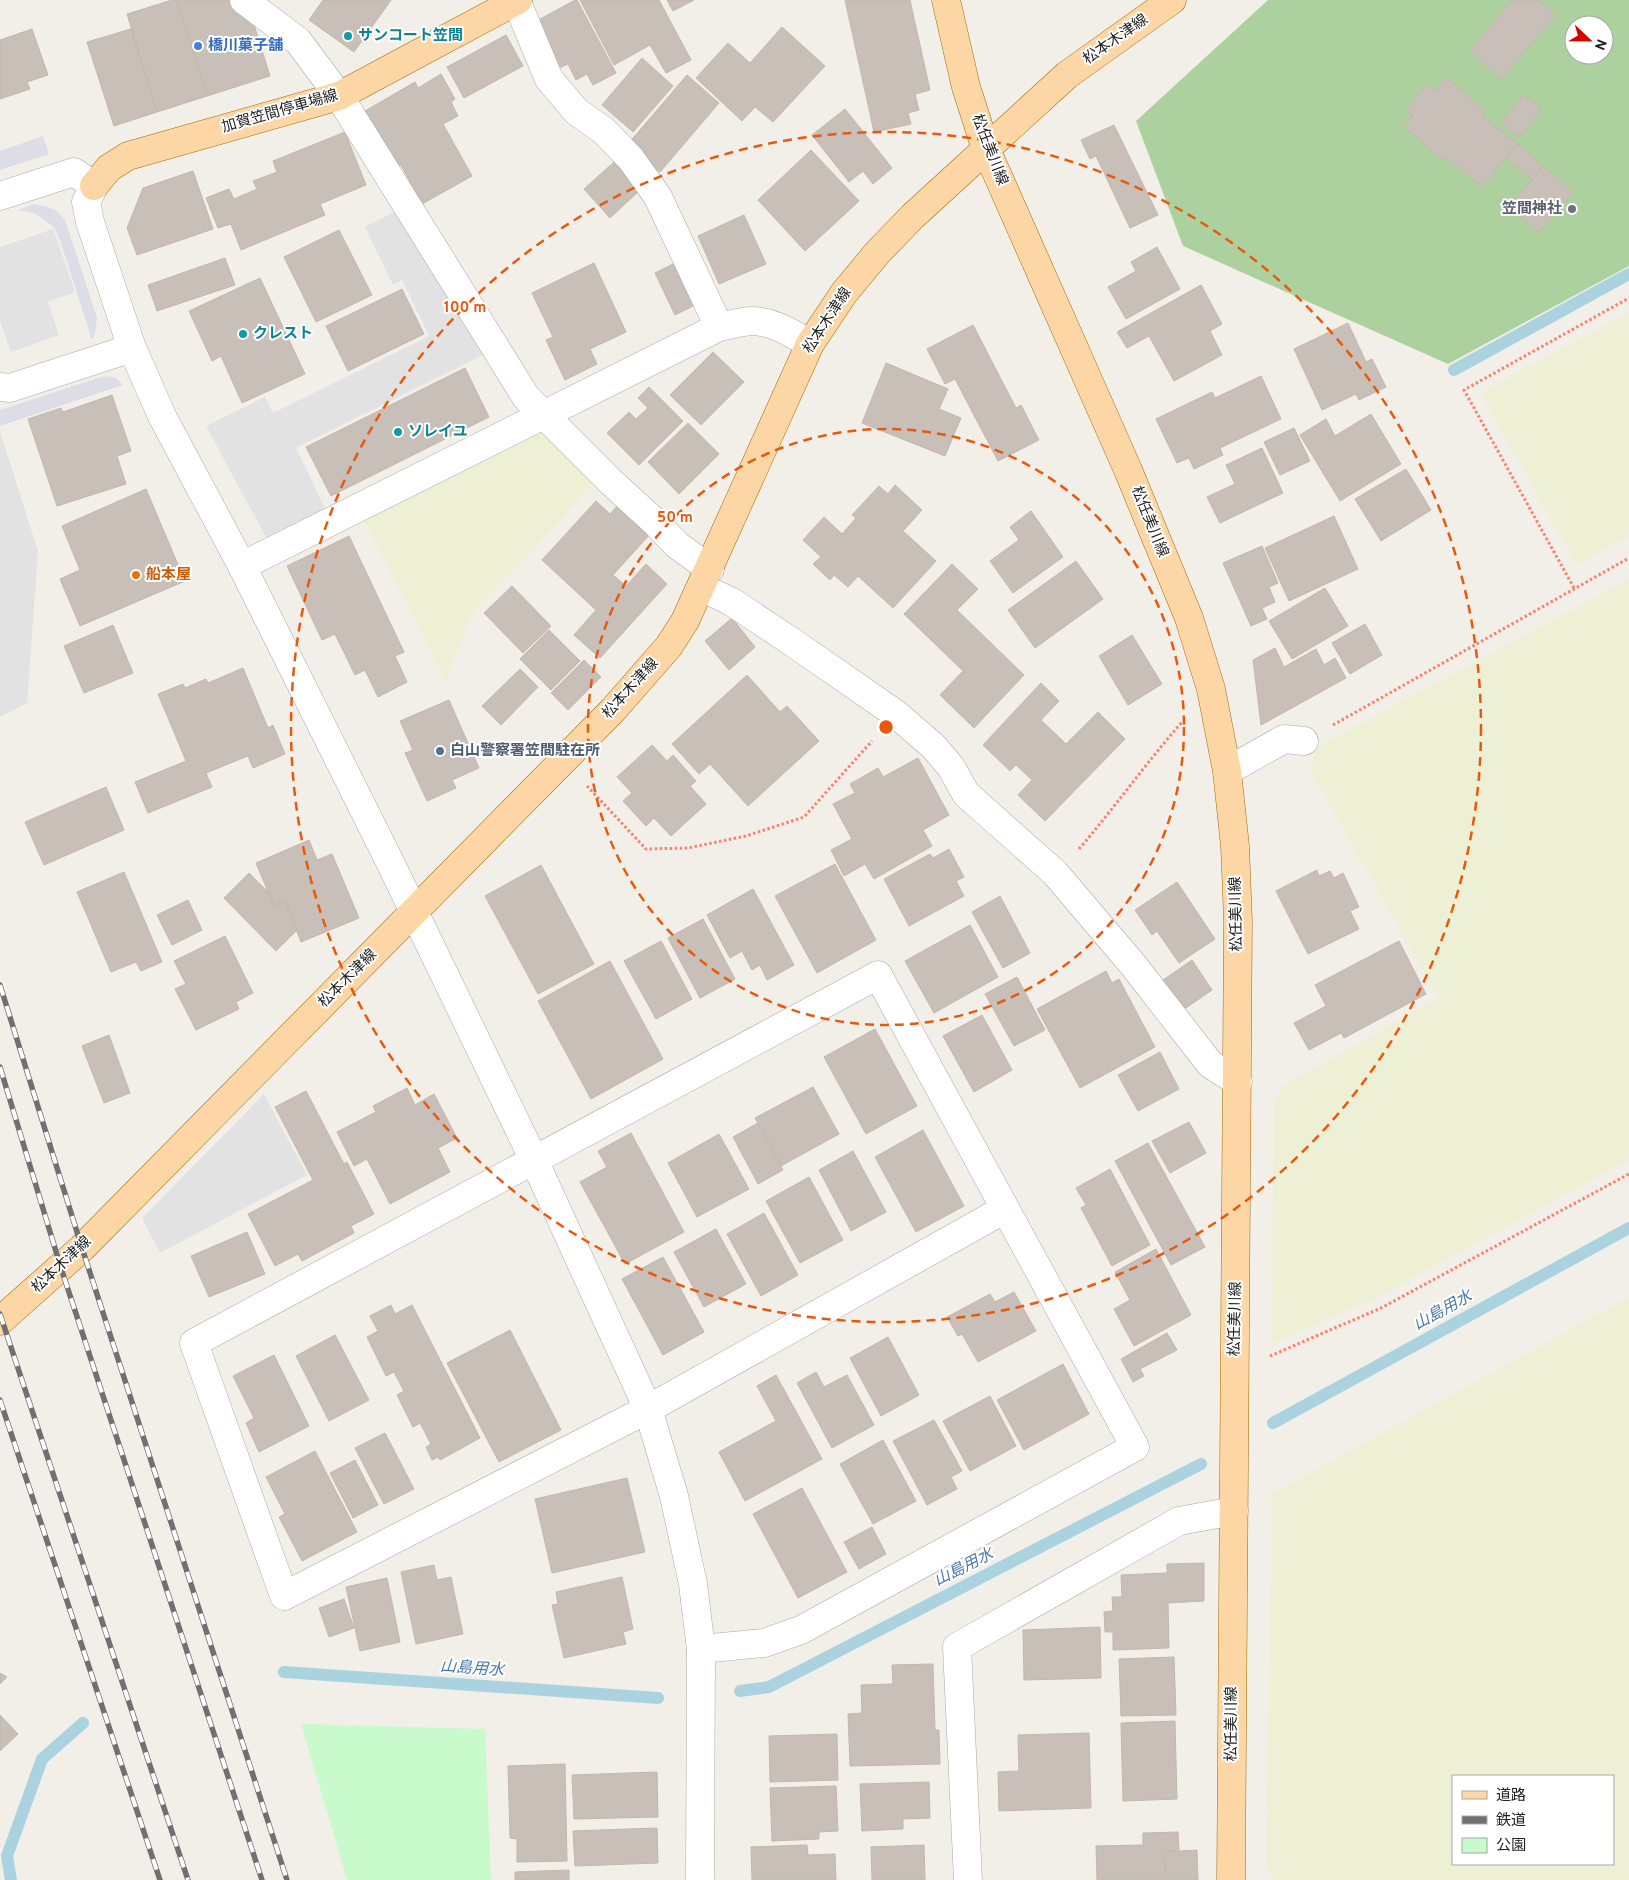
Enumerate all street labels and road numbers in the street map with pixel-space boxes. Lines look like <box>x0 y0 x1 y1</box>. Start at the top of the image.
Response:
street label: 松本木津線 <box>1080 11 1152 69</box>
street label: 加賀笠間停車場線 <box>220 86 340 138</box>
street label: 松任美川線 <box>967 112 1011 188</box>
street label: 松本木津線 <box>800 284 856 358</box>
street label: 松任美川線 <box>1126 484 1172 560</box>
street label: 松本木津線 <box>599 655 663 723</box>
street label: 松任美川線 <box>1227 876 1247 952</box>
street label: 松本木津線 <box>315 946 381 1012</box>
street label: 松本木津線 <box>28 1232 96 1298</box>
street label: 松任美川線 <box>1226 1281 1246 1357</box>
street label: 松任美川線 <box>1223 1686 1242 1762</box>

